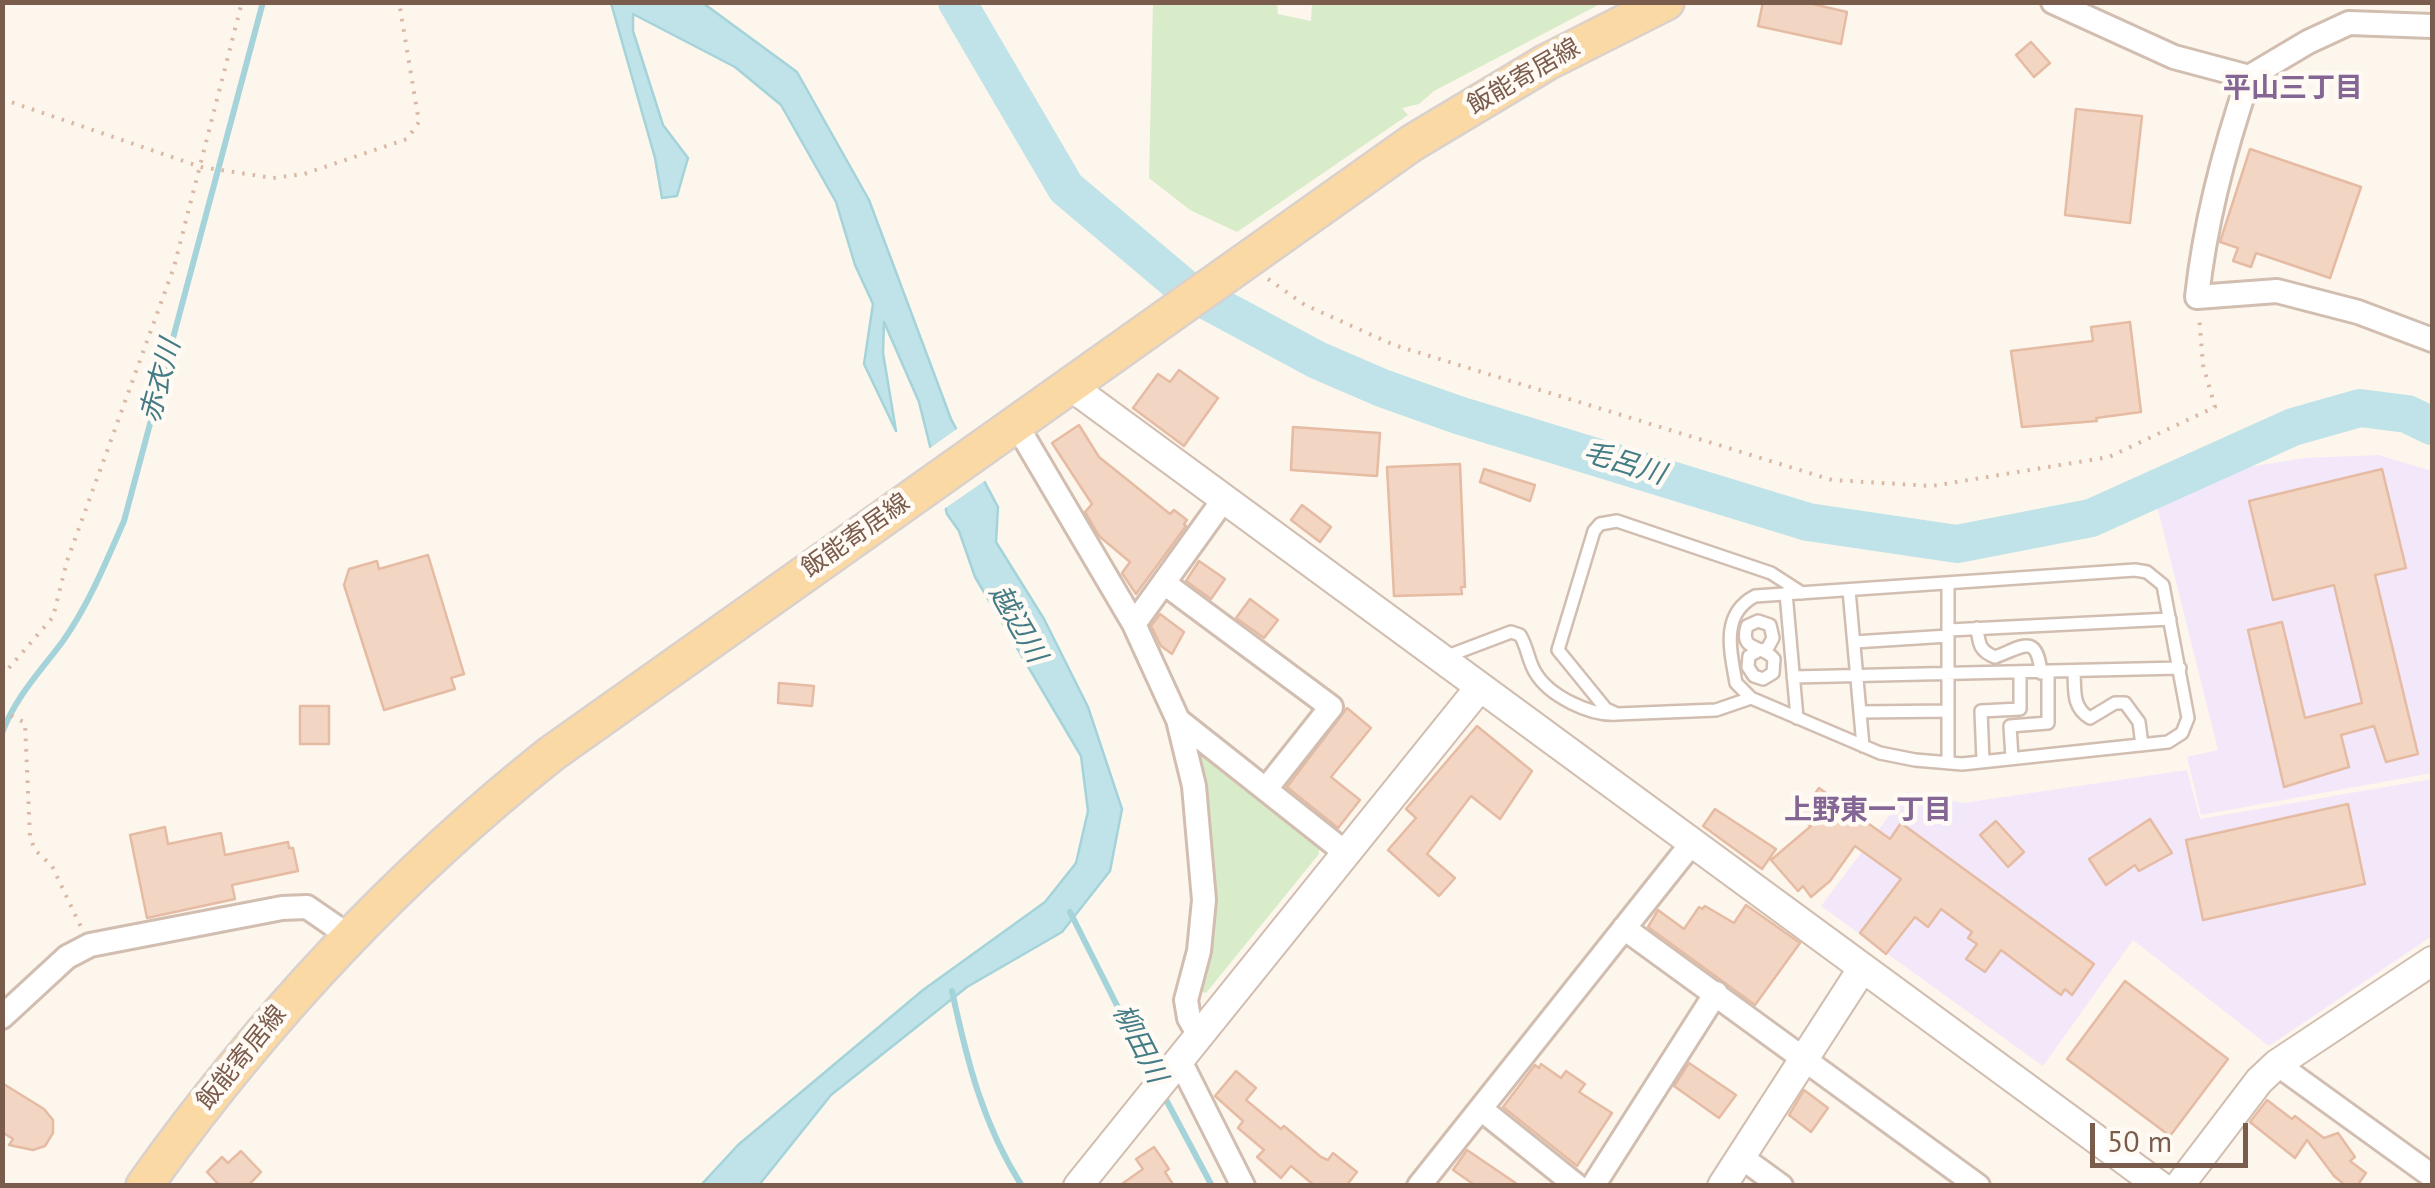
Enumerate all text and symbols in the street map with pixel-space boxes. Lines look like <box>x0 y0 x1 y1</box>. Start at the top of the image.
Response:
street label: 飯能寄居線 <box>1462 33 1586 121</box>
district label: 平山三丁目 <box>2223 72 2363 106</box>
water label: 赤衣川 <box>134 336 188 426</box>
water label: 毛呂川 <box>1579 436 1669 492</box>
street label: 飯能寄居線 <box>796 488 916 584</box>
water label: 越辺川 <box>981 579 1053 669</box>
district label: 上野東一丁目 <box>1784 794 1952 828</box>
water label: 柳田川 <box>1105 999 1173 1089</box>
street label: 飯能寄居線 <box>191 1000 293 1116</box>
scale bar <box>2095 1103 2252 1165</box>
text: 50 m <box>2107 1121 2172 1160</box>

